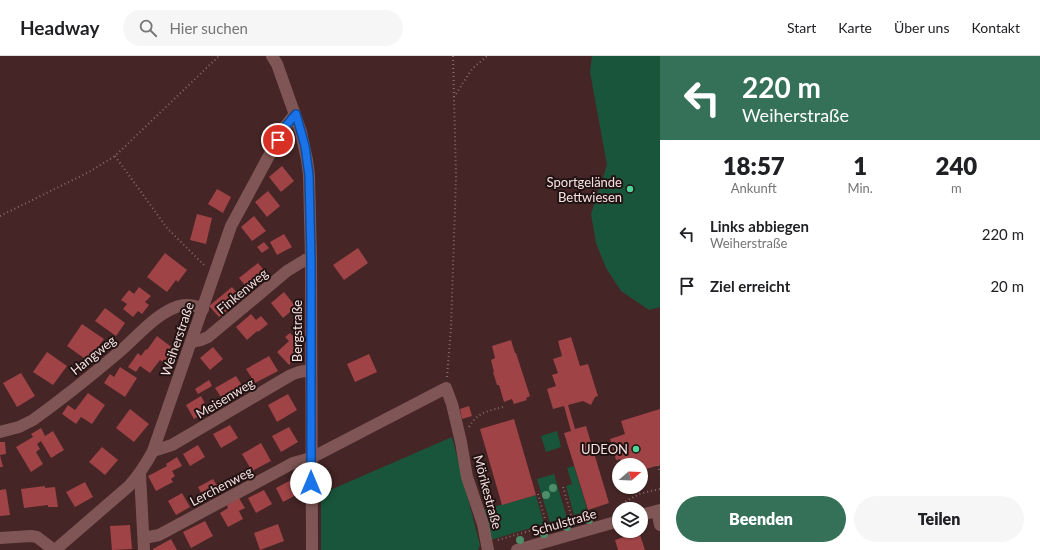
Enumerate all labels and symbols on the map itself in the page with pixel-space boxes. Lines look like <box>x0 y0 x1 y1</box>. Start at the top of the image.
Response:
pin <box>261 123 295 157</box>
place label: Sportgelände Bettwiesen <box>547 174 622 205</box>
marker: Sportgelände Bettwiesen <box>625 184 635 194</box>
street label: Finkenweg <box>213 265 271 317</box>
street label: Weiherstraße <box>157 300 197 378</box>
street label: Bergstraße <box>289 300 305 362</box>
street label: Hangweg <box>67 332 119 378</box>
street label: Meisenweg <box>193 374 257 422</box>
place label: UDEON <box>581 441 628 457</box>
marker: UDEON <box>631 444 641 454</box>
street label: Mörikestraße <box>470 453 506 531</box>
north arrow <box>612 458 648 494</box>
position arrow <box>290 462 332 504</box>
street label: Lerchenweg <box>187 463 255 509</box>
street label: Schulstraße <box>530 505 598 539</box>

